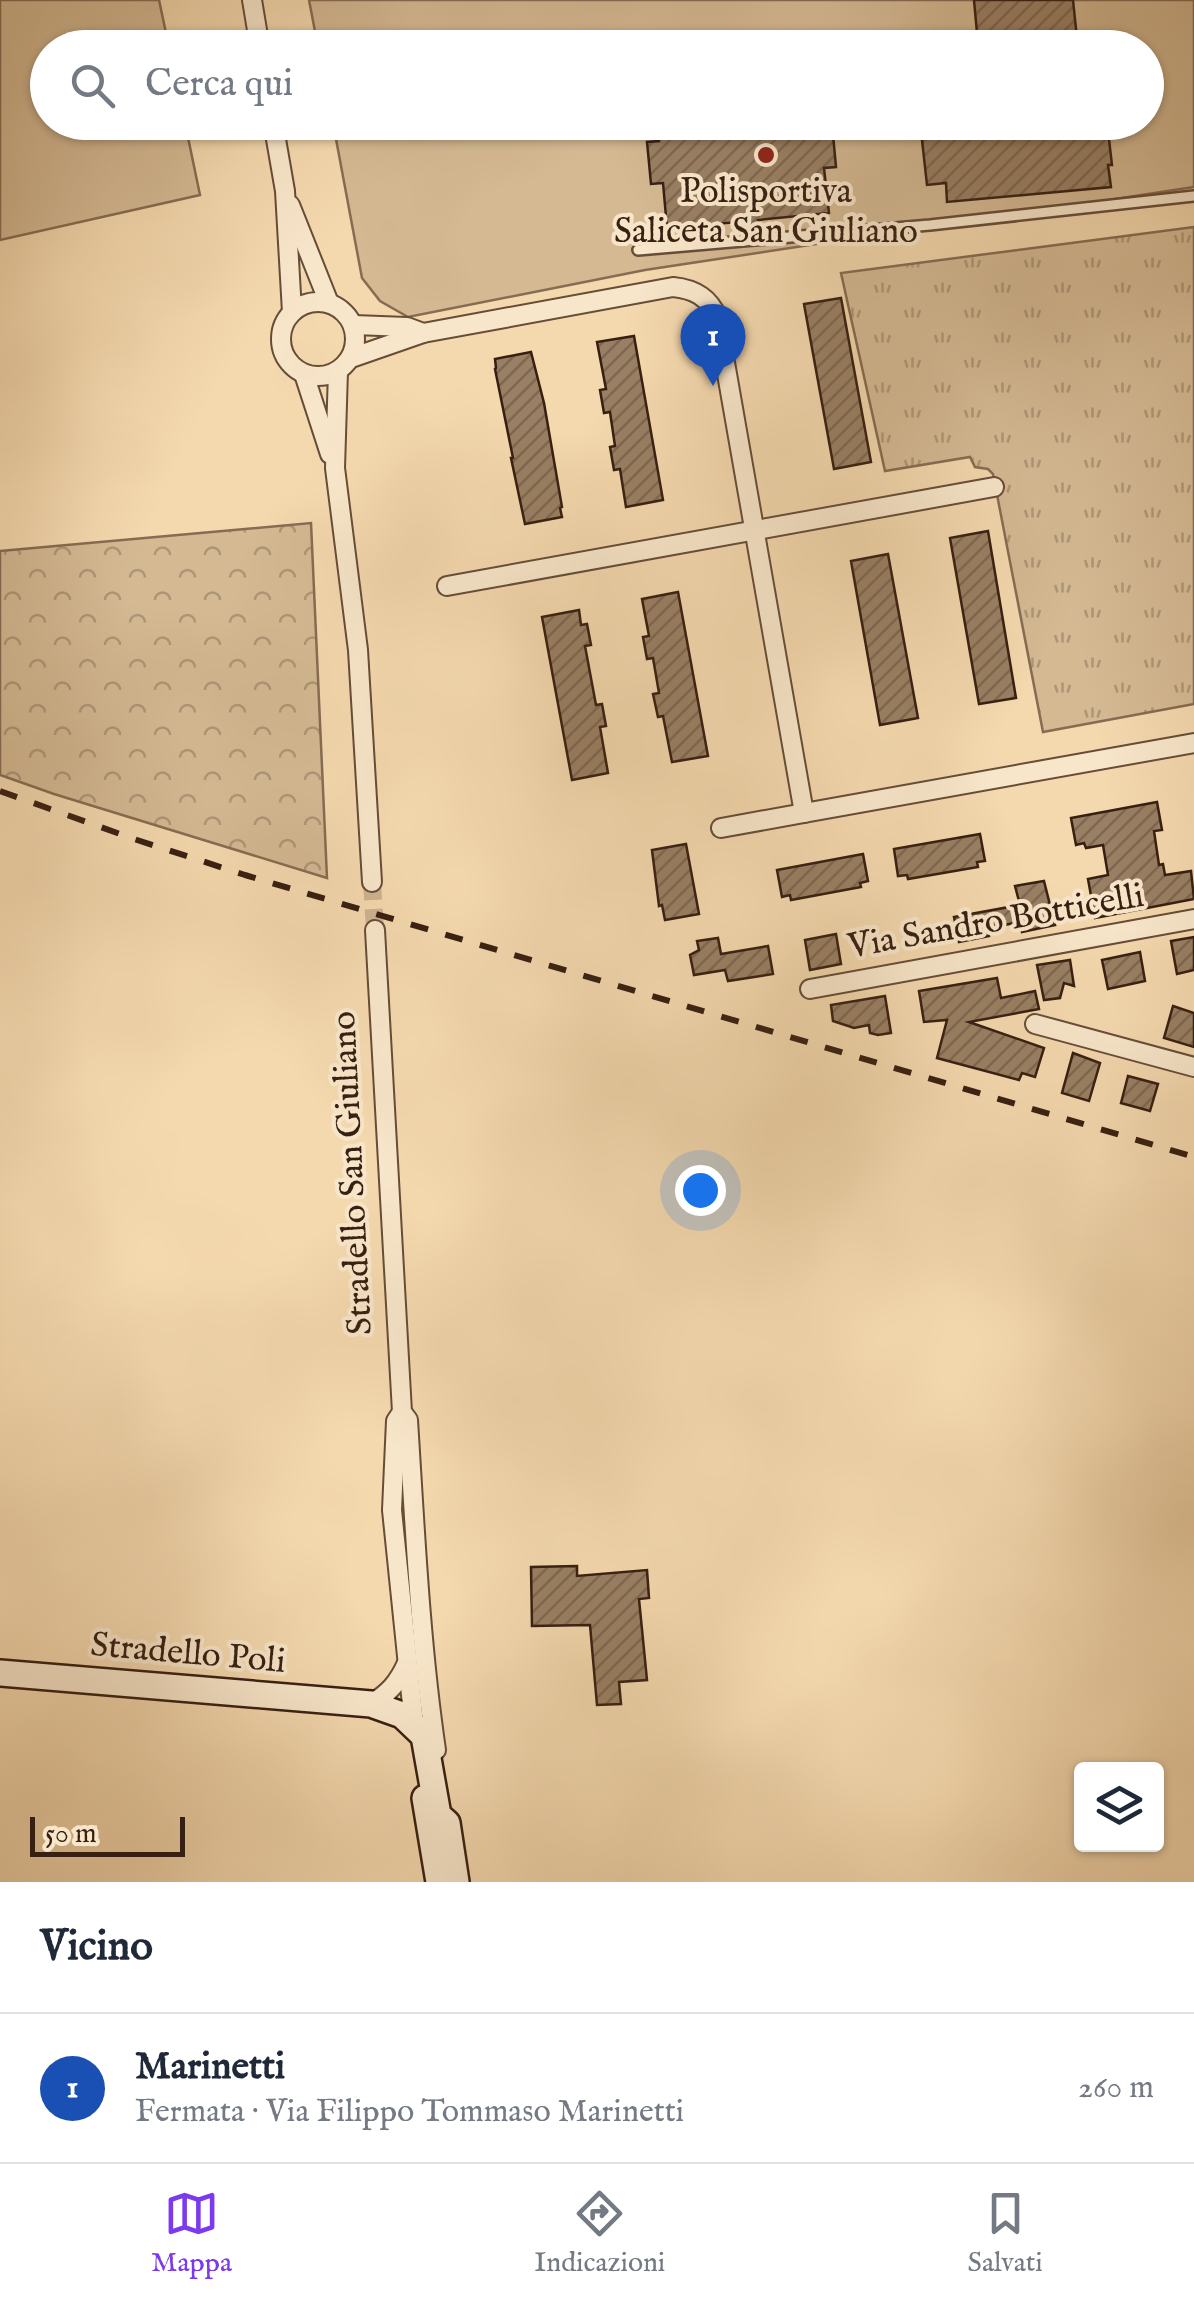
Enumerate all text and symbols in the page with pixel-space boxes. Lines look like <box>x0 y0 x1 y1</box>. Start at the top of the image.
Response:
search box <box>30 30 1164 140</box>
icon: search <box>65 58 120 113</box>
text: Cerca qui <box>145 61 293 109</box>
marker: Polisportiva Saliceta San Giuliano <box>755 144 777 166</box>
place label: Polisportiva Saliceta San Giuliano <box>614 170 918 255</box>
pin: 1 <box>680 304 746 386</box>
street label: Via Sandro Botticelli <box>844 874 1147 970</box>
street label: Stradello San Giuliano <box>322 1010 384 1336</box>
your location <box>675 1165 726 1216</box>
street label: Stradello Poli <box>89 1623 287 1685</box>
map controls <box>1074 1762 1164 1852</box>
button: layers <box>1074 1762 1164 1852</box>
scale bar <box>30 1812 185 1856</box>
text: 50 m <box>45 1817 97 1852</box>
text: Vicino <box>40 1921 153 1974</box>
text: Marinetti <box>135 2044 285 2092</box>
text: 1 <box>67 2068 78 2109</box>
text: 260 m <box>1078 2068 1154 2109</box>
text: Fermata · Via Filippo Tommaso Marinetti <box>135 2092 684 2133</box>
tab: Mappa <box>151 2186 232 2281</box>
tab: Indicazioni <box>534 2186 665 2281</box>
tab: Salvati <box>968 2186 1043 2281</box>

